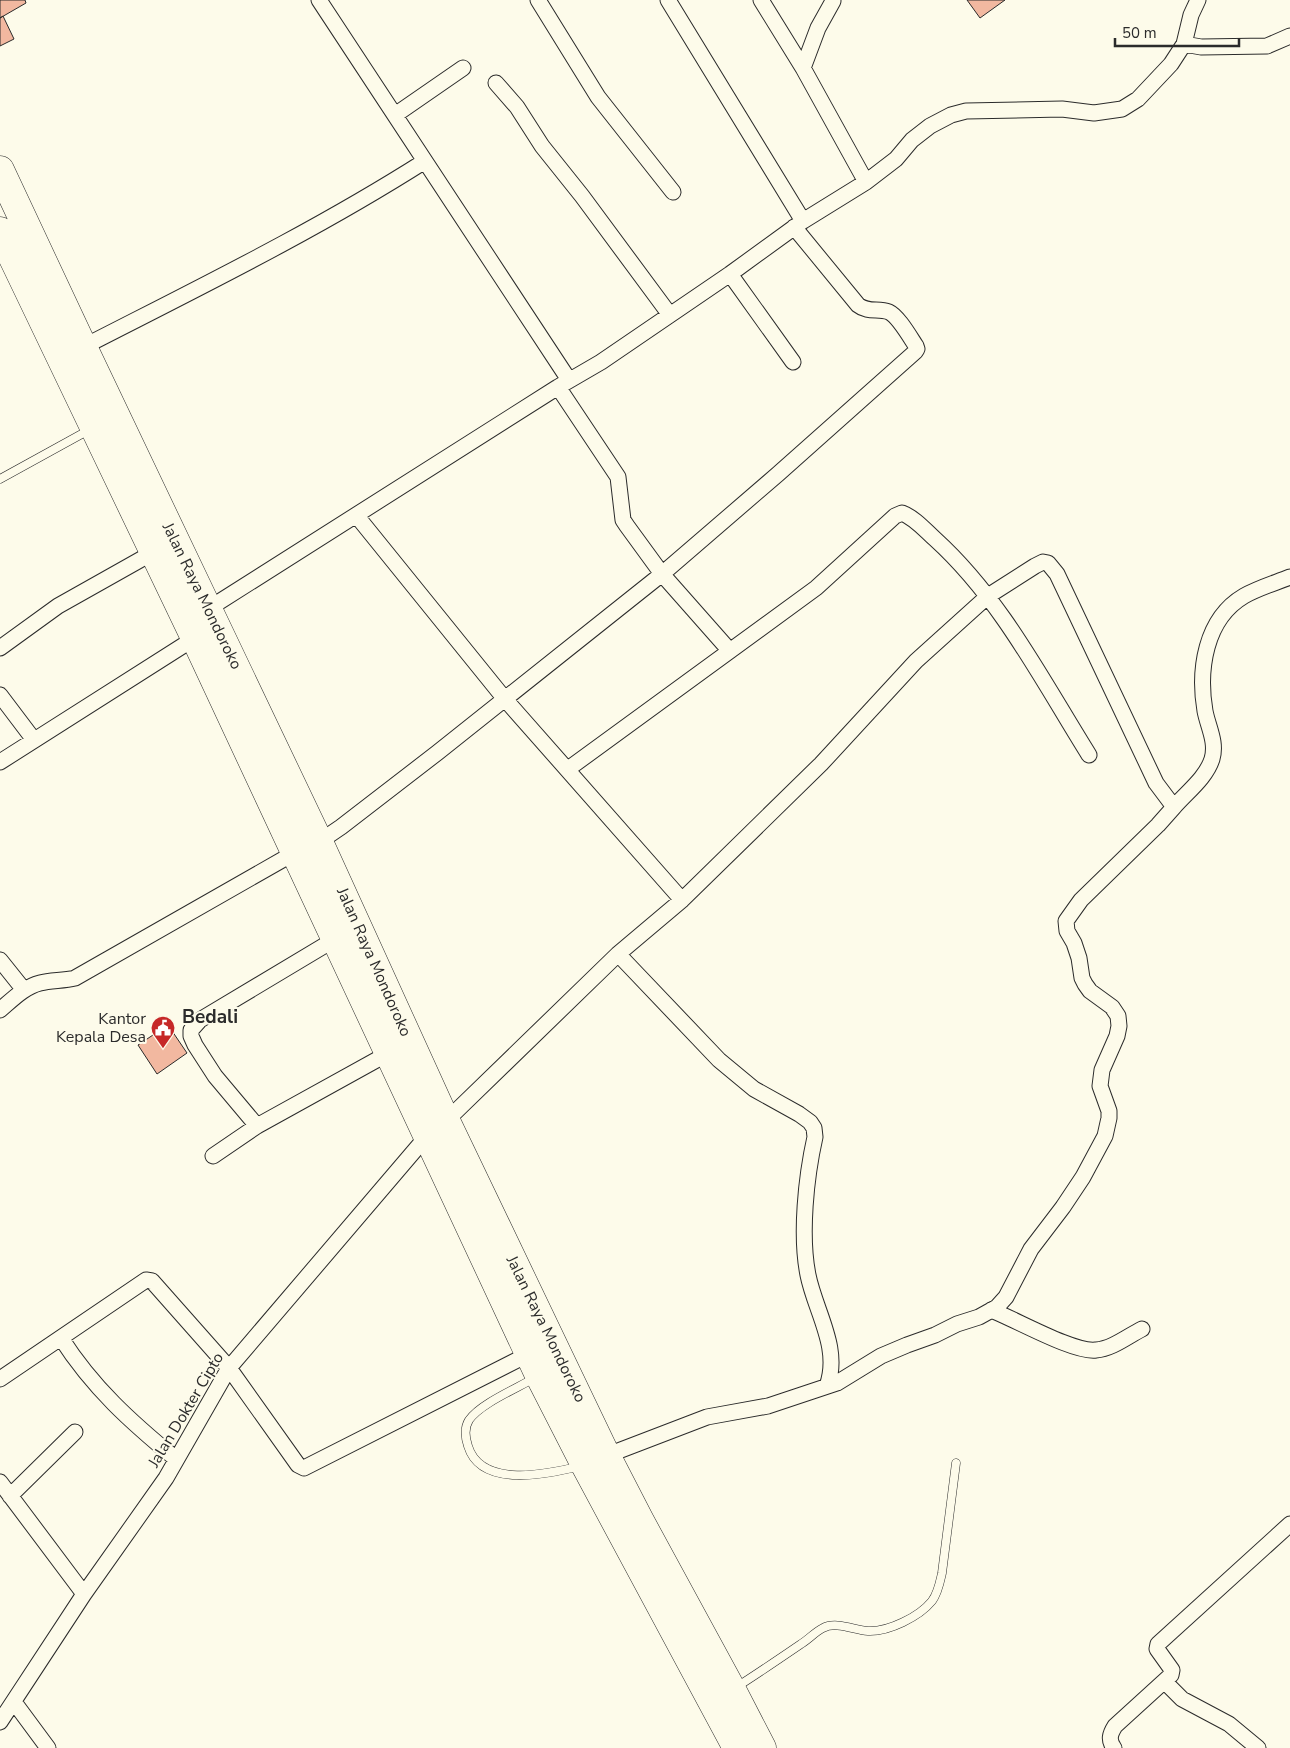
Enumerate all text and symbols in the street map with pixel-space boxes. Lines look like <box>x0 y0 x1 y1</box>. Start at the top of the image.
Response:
scale bar <box>1115 15 1239 47</box>
text: 50 m <box>1122 23 1157 43</box>
street label: Jalan Raya Mondoroko <box>156 518 247 673</box>
street label: Jalan Raya Mondoroko <box>331 883 417 1040</box>
district label: Bedali <box>182 1004 238 1030</box>
place label: Kantor Kepala Desa <box>56 1008 146 1048</box>
public building icon: Kantor Kepala Desa <box>150 1015 176 1049</box>
street label: Jalan Raya Mondoroko <box>500 1251 591 1406</box>
street label: Jalan Dokter Cipto <box>142 1348 229 1473</box>

